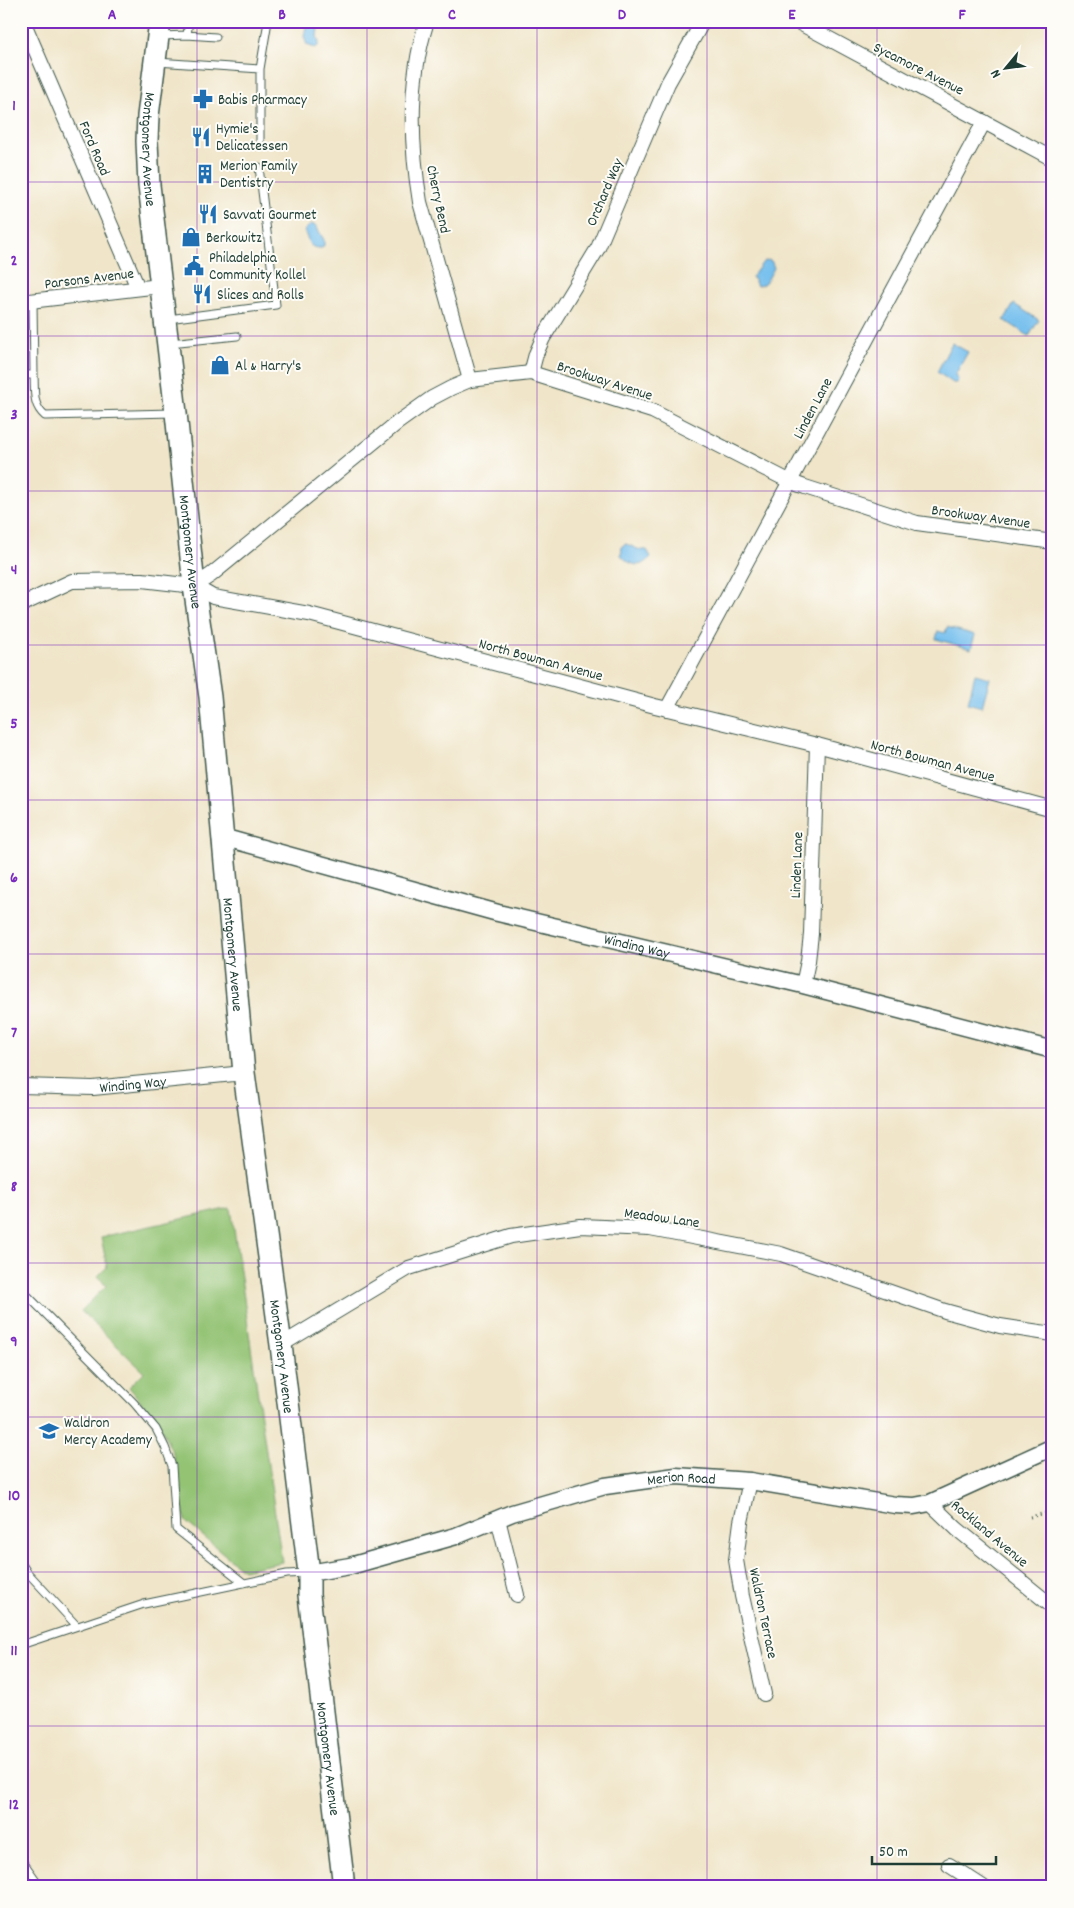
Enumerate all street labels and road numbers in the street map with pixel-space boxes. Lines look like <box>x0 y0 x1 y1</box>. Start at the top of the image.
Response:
street label: Sycamore Avenue <box>869 37 968 102</box>
street label: Montgomery Avenue <box>134 91 160 208</box>
street label: Ford Road <box>72 118 115 180</box>
street label: Orchard Way <box>582 155 630 230</box>
street label: Cherry Bend <box>419 163 455 236</box>
street label: Parsons Avenue <box>43 264 136 296</box>
street label: Brookway Avenue <box>554 356 655 408</box>
street label: Linden Lane <box>788 374 839 443</box>
street label: Montgomery Avenue <box>172 494 206 611</box>
street label: Brookway Avenue <box>930 500 1032 536</box>
street label: North Bowman Avenue <box>476 634 605 688</box>
street label: North Bowman Avenue <box>868 735 997 789</box>
street label: Linden Lane <box>786 831 810 899</box>
street label: Montgomery Avenue <box>215 897 247 1013</box>
street label: Winding Way <box>601 929 672 966</box>
street label: Winding Way <box>99 1072 168 1100</box>
street label: Meadow Lane <box>623 1203 701 1235</box>
street label: Montgomery Avenue <box>262 1298 298 1415</box>
street label: Merion Road <box>646 1467 716 1493</box>
street label: Rockland Avenue <box>945 1496 1033 1574</box>
street label: Waldron Terrace <box>742 1566 782 1661</box>
street label: Montgomery Avenue <box>309 1701 344 1817</box>

